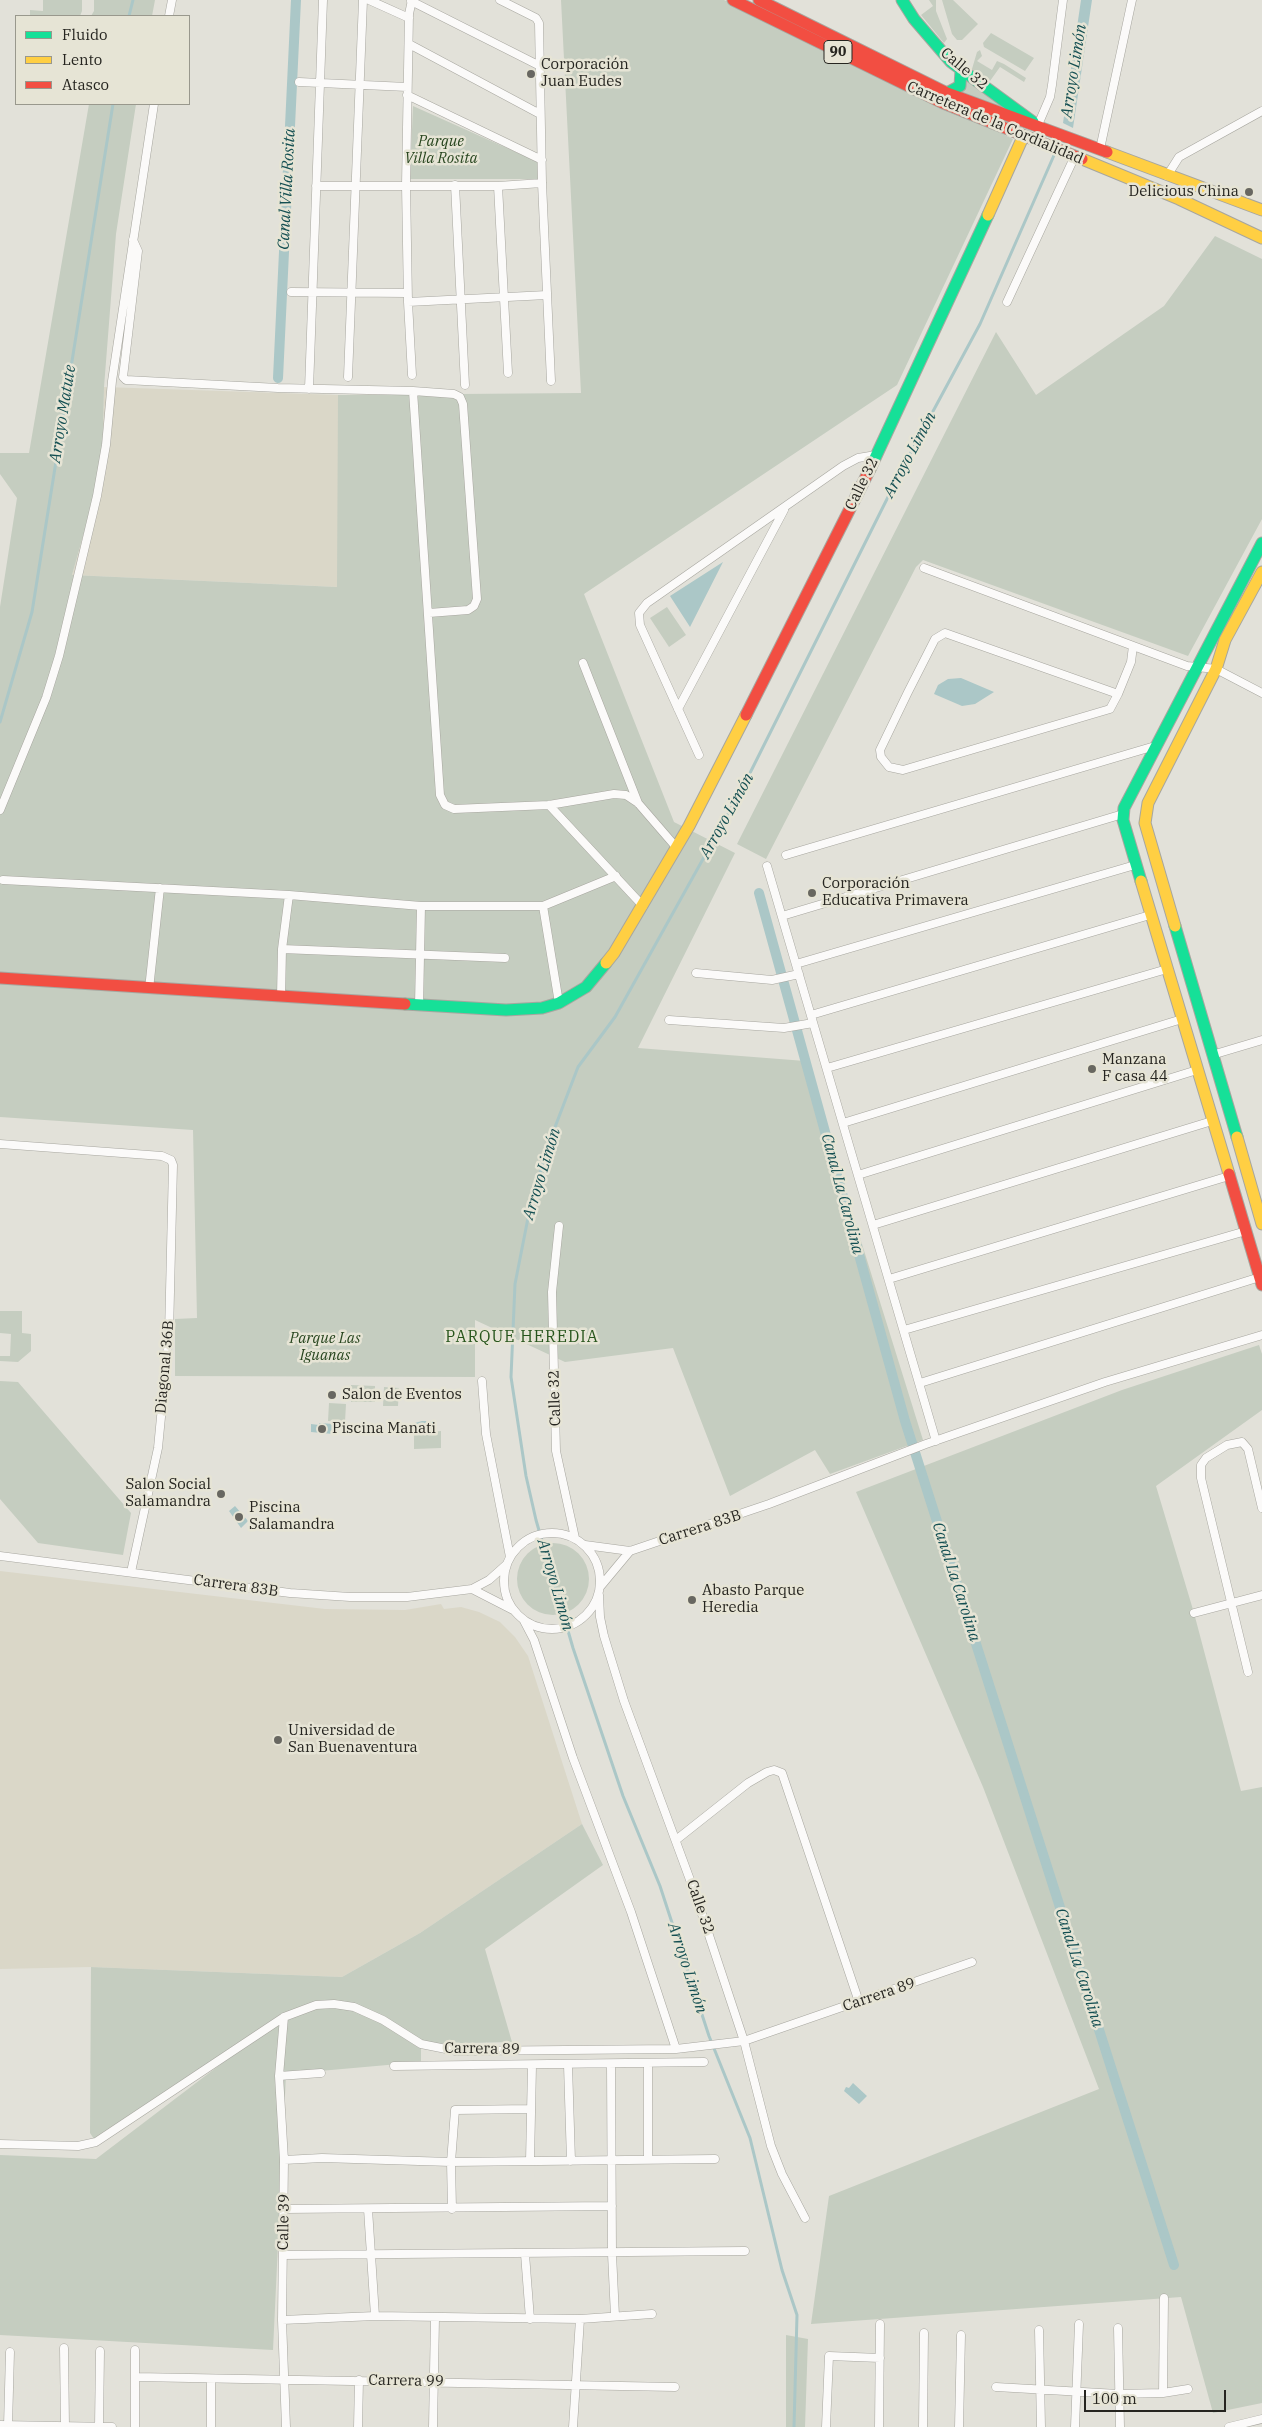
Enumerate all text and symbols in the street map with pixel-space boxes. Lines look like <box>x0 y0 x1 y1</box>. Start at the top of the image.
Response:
legend <box>15 15 190 105</box>
water label: Arroyo Limón <box>1057 23 1091 119</box>
text: Fluido <box>62 25 107 44</box>
road number: 90 <box>824 41 852 64</box>
street label: Calle 32 <box>937 44 991 94</box>
text: Lento <box>62 50 102 69</box>
place label: Corporación Juan Eudes <box>541 56 629 91</box>
marker: Corporación Juan Eudes <box>525 68 537 80</box>
text: Atasco <box>62 75 109 94</box>
street label: Carretera de la Cordialidad <box>904 78 1086 168</box>
water label: Canal Villa Rosita <box>274 128 300 250</box>
park label: Parque Villa Rosita <box>404 133 478 168</box>
place label: Delicious China <box>1129 183 1239 201</box>
marker: Delicious China <box>1243 186 1255 198</box>
water label: Arroyo Matute <box>46 364 80 464</box>
water label: Arroyo Limón <box>879 409 941 501</box>
street label: Calle 32 <box>842 455 882 513</box>
water label: Arroyo Limón <box>696 770 758 862</box>
place label: Corporación Educativa Primavera <box>822 875 969 910</box>
marker: Corporación Educativa Primavera <box>806 887 818 899</box>
place label: Manzana F casa 44 <box>1102 1051 1168 1086</box>
marker: Manzana F casa 44 <box>1086 1063 1098 1075</box>
water label: Arroyo Limón <box>519 1126 565 1222</box>
water label: Canal La Carolina <box>817 1132 867 1256</box>
street label: Diagonal 36B <box>152 1320 178 1414</box>
district label: PARQUE HEREDIA <box>443 1327 601 1347</box>
park label: Parque Las Iguanas <box>290 1330 360 1365</box>
street label: Calle 32 <box>545 1370 565 1426</box>
place label: Salon de Eventos <box>342 1386 462 1404</box>
marker: Salon de Eventos <box>326 1389 338 1401</box>
place label: Piscina Manati <box>332 1420 436 1438</box>
marker: Piscina Manati <box>316 1423 328 1435</box>
place label: Salon Social Salamandra <box>125 1476 211 1511</box>
marker: Salon Social Salamandra <box>215 1488 227 1500</box>
place label: Piscina Salamandra <box>249 1499 335 1534</box>
street label: Carrera 83B <box>657 1506 743 1550</box>
marker: Piscina Salamandra <box>233 1511 245 1523</box>
water label: Canal La Carolina <box>928 1520 984 1644</box>
water label: Arroyo Limón <box>533 1537 577 1633</box>
street label: Carrera 83B <box>192 1571 280 1601</box>
place label: Abasto Parque Heredia <box>702 1582 804 1617</box>
marker: Abasto Parque Heredia <box>686 1594 698 1606</box>
place label: Universidad de San Buenaventura <box>288 1722 418 1757</box>
marker: Universidad de San Buenaventura <box>272 1734 284 1746</box>
street label: Calle 32 <box>682 1877 718 1937</box>
water label: Canal La Carolina <box>1051 1906 1107 2030</box>
water label: Arroyo Limón <box>663 1920 711 2016</box>
street label: Carrera 89 <box>840 1974 918 2016</box>
street label: Carrera 89 <box>444 2039 520 2059</box>
street label: Calle 39 <box>275 2194 293 2250</box>
street label: Carrera 99 <box>368 2371 444 2391</box>
scale bar <box>1087 2380 1230 2412</box>
text: 100 m <box>1092 2389 1137 2408</box>

